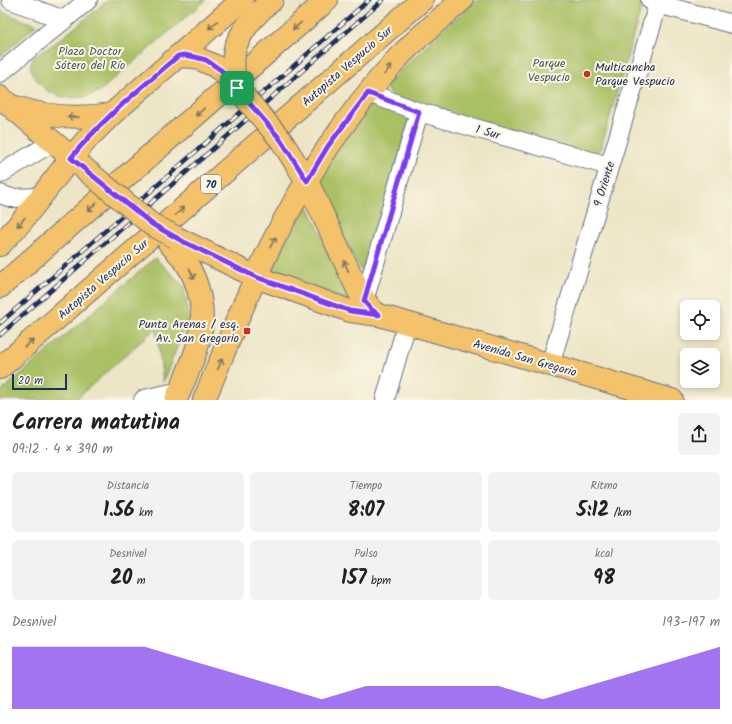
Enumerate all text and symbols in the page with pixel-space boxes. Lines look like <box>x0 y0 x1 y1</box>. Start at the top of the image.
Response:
one-way arrow <box>207 21 218 30</box>
one-way arrow <box>292 21 303 30</box>
street label: Autopista Vespucio Sur <box>298 21 398 111</box>
park label: Plaza Doctor Sótero del Río <box>55 42 125 75</box>
park label: Parque Vespucio <box>528 54 570 87</box>
place label: Multicancha Parque Vespucio <box>595 58 675 91</box>
one-way arrow <box>383 65 392 76</box>
marker: Multicancha Parque Vespucio <box>582 69 592 79</box>
pin <box>220 71 254 105</box>
icon: arrive <box>226 77 248 99</box>
one-way arrow <box>194 107 205 116</box>
one-way arrow <box>67 113 80 121</box>
street label: 1 Sur <box>473 120 503 145</box>
street label: 9 Oriente <box>589 158 621 209</box>
road number: 70 <box>201 175 221 193</box>
one-way arrow <box>86 202 97 211</box>
one-way arrow <box>175 207 185 216</box>
one-way arrow <box>17 216 26 227</box>
street label: Autopista Vespucio Sur <box>54 234 154 324</box>
one-way arrow <box>270 236 277 248</box>
one-way arrow <box>342 260 349 272</box>
one-way arrow <box>189 268 196 280</box>
map controls <box>680 300 720 388</box>
button: locate <box>680 300 720 340</box>
place label: Punta Arenas / esq. Av. San Gregorio <box>139 315 239 348</box>
marker: Punta Arenas / esq. Av. San Gregorio <box>242 326 252 336</box>
street label: Avenida San Gregorio <box>471 335 579 382</box>
one-way arrow <box>24 338 35 347</box>
button: layers <box>680 348 720 388</box>
one-way arrow <box>216 359 224 371</box>
scale bar <box>12 372 67 391</box>
text: 20 m <box>18 372 43 390</box>
text: Carrera matutina <box>12 406 180 441</box>
button: share <box>678 413 720 455</box>
text: 09:12 · 4 × 390 m <box>12 439 113 460</box>
text: Distancia <box>107 477 149 495</box>
text: Tiempo <box>350 477 382 495</box>
text: Ritmo <box>590 477 618 495</box>
text: 1.56 <box>103 495 135 527</box>
text: 8:07 <box>348 495 384 527</box>
text: 5:12 <box>577 495 609 527</box>
text: km <box>135 504 153 522</box>
text: /km <box>609 504 631 522</box>
text: Desnivel <box>109 545 147 563</box>
text: Pulso <box>354 545 378 563</box>
text: kcal <box>595 545 613 563</box>
text: 20 <box>110 563 132 595</box>
text: 157 <box>341 563 367 595</box>
text: 98 <box>593 563 615 595</box>
text: m <box>132 572 146 590</box>
text: bpm <box>367 572 391 590</box>
text: Desnivel <box>12 612 56 633</box>
text: 193–197 m <box>662 612 720 633</box>

